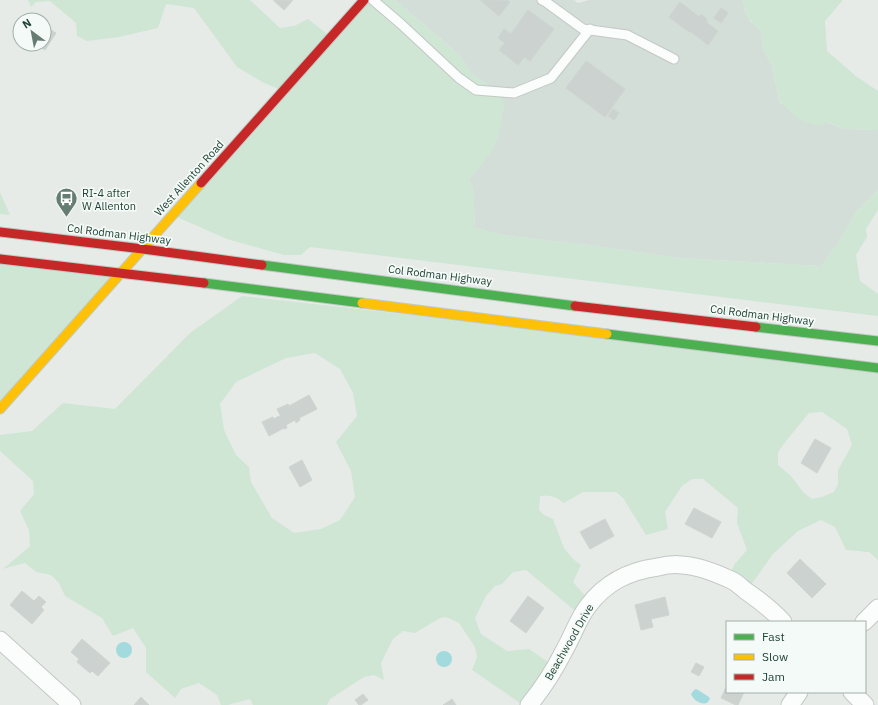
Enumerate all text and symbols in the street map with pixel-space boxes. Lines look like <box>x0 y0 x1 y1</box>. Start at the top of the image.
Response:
north arrow <box>12 12 52 52</box>
text: N <box>20 15 34 32</box>
street label: West Allenton Road <box>151 137 227 219</box>
bus stop icon: RI-4 after W Allenton <box>53 186 79 219</box>
place label: RI-4 after W Allenton <box>82 186 136 213</box>
street label: Col Rodman Highway <box>66 221 172 247</box>
street label: Col Rodman Highway <box>387 262 493 288</box>
street label: Col Rodman Highway <box>709 302 815 328</box>
street label: Beachwood Drive <box>541 601 597 683</box>
legend <box>726 621 866 693</box>
text: Fast <box>762 629 785 644</box>
text: Slow <box>762 649 788 664</box>
text: Jam <box>762 669 785 684</box>

